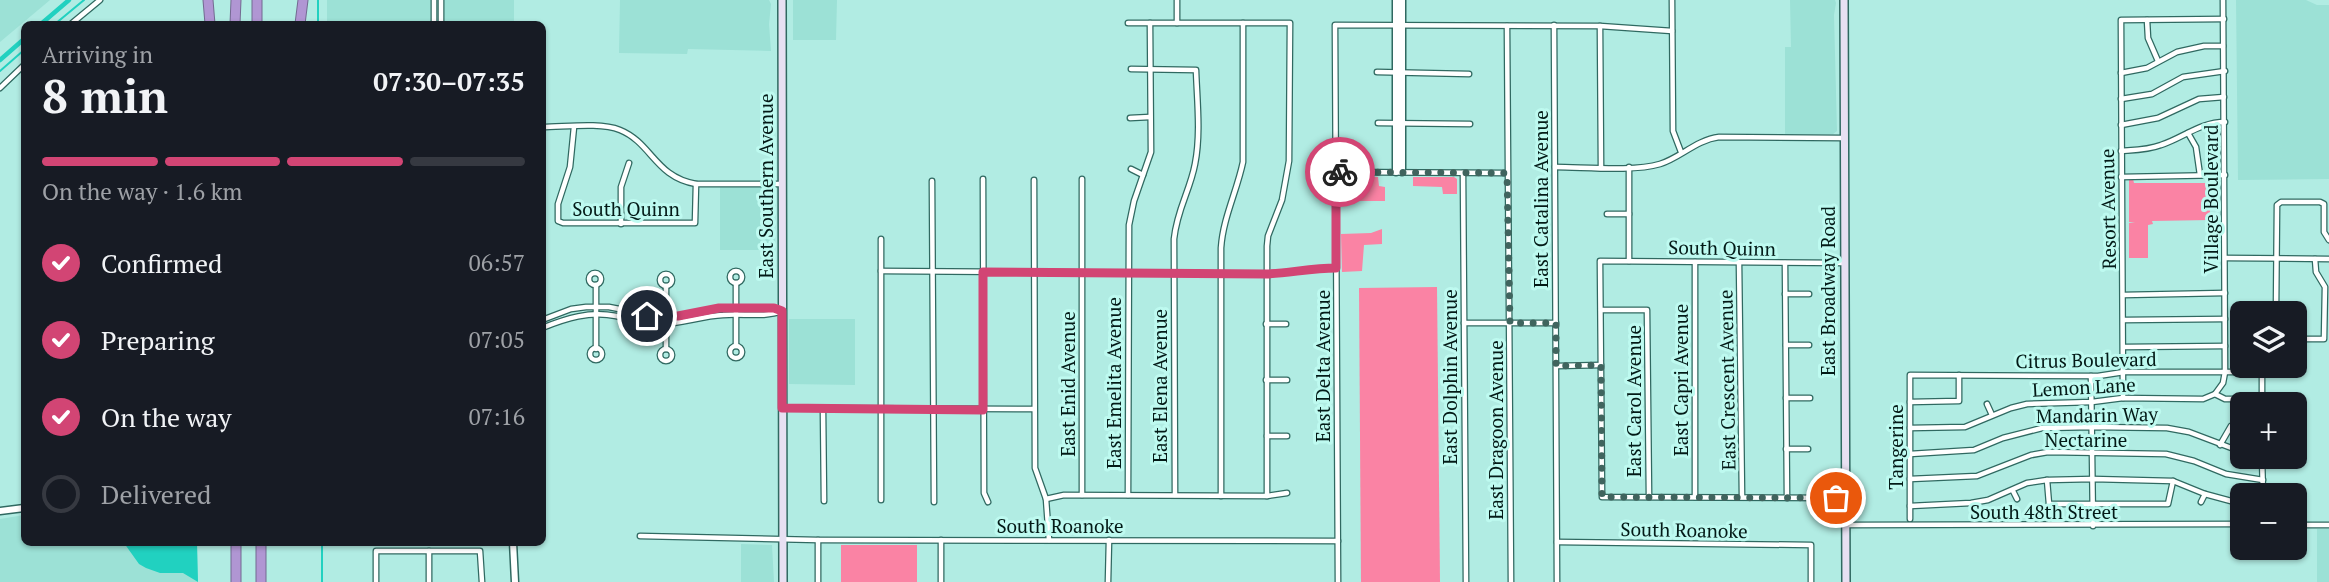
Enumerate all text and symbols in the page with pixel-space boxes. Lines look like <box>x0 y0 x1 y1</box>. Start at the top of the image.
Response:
text: Arriving in <box>42 39 153 70</box>
text: 07:30–07:35 <box>373 64 525 98</box>
text: 8 min <box>42 65 168 126</box>
street label: East Southern Avenue <box>753 94 778 278</box>
street label: East Catalina Avenue <box>1528 110 1553 288</box>
street label: Village Boulevard <box>2198 124 2223 274</box>
courier <box>1305 137 1375 207</box>
street label: Resort Avenue <box>2094 148 2121 270</box>
icon: bike <box>1321 153 1359 191</box>
text: On the way · 1.6 km <box>42 176 242 207</box>
street label: South Quinn <box>572 196 680 221</box>
street label: East Broadway Road <box>1815 205 1840 376</box>
street label: South Quinn <box>1668 234 1776 261</box>
icon: check <box>42 244 80 282</box>
text: Confirmed <box>101 246 222 280</box>
text: 06:57 <box>468 247 525 278</box>
pin <box>617 286 677 346</box>
street label: East Dolphin Avenue <box>1437 289 1462 465</box>
street label: East Crescent Avenue <box>1712 289 1741 471</box>
street label: East Delta Avenue <box>1310 290 1335 442</box>
icon: home <box>628 297 666 335</box>
street label: East Emelita Avenue <box>1101 297 1126 469</box>
map controls <box>2230 301 2307 560</box>
button: layers <box>2230 301 2307 378</box>
street label: East Capri Avenue <box>1668 304 1693 456</box>
street label: East Elena Avenue <box>1147 309 1172 463</box>
street label: East Enid Avenue <box>1055 311 1080 457</box>
icon: check <box>42 321 80 359</box>
text: Preparing <box>101 323 214 357</box>
text: 07:05 <box>468 324 525 355</box>
street label: East Carol Avenue <box>1621 325 1646 477</box>
street label: East Dragoon Avenue <box>1483 340 1508 520</box>
street label: Citrus Boulevard <box>2015 346 2157 373</box>
street label: Lemon Lane <box>2032 371 2136 402</box>
button: + <box>2230 392 2307 469</box>
icon: check <box>42 398 80 436</box>
text: On the way <box>101 400 232 434</box>
text: 07:16 <box>468 401 525 432</box>
street label: Mandarin Way <box>2036 401 2159 428</box>
street label: Tangerine <box>1883 404 1908 490</box>
street label: Nectarine <box>2045 427 2127 452</box>
pin <box>1806 468 1866 528</box>
text: Delivered <box>101 477 211 511</box>
icon: bag <box>1817 479 1855 517</box>
button: − <box>2230 483 2307 560</box>
street label: South 48th Street <box>1970 499 2118 524</box>
street label: South Roanoke <box>996 513 1124 538</box>
street label: South Roanoke <box>1620 516 1748 543</box>

